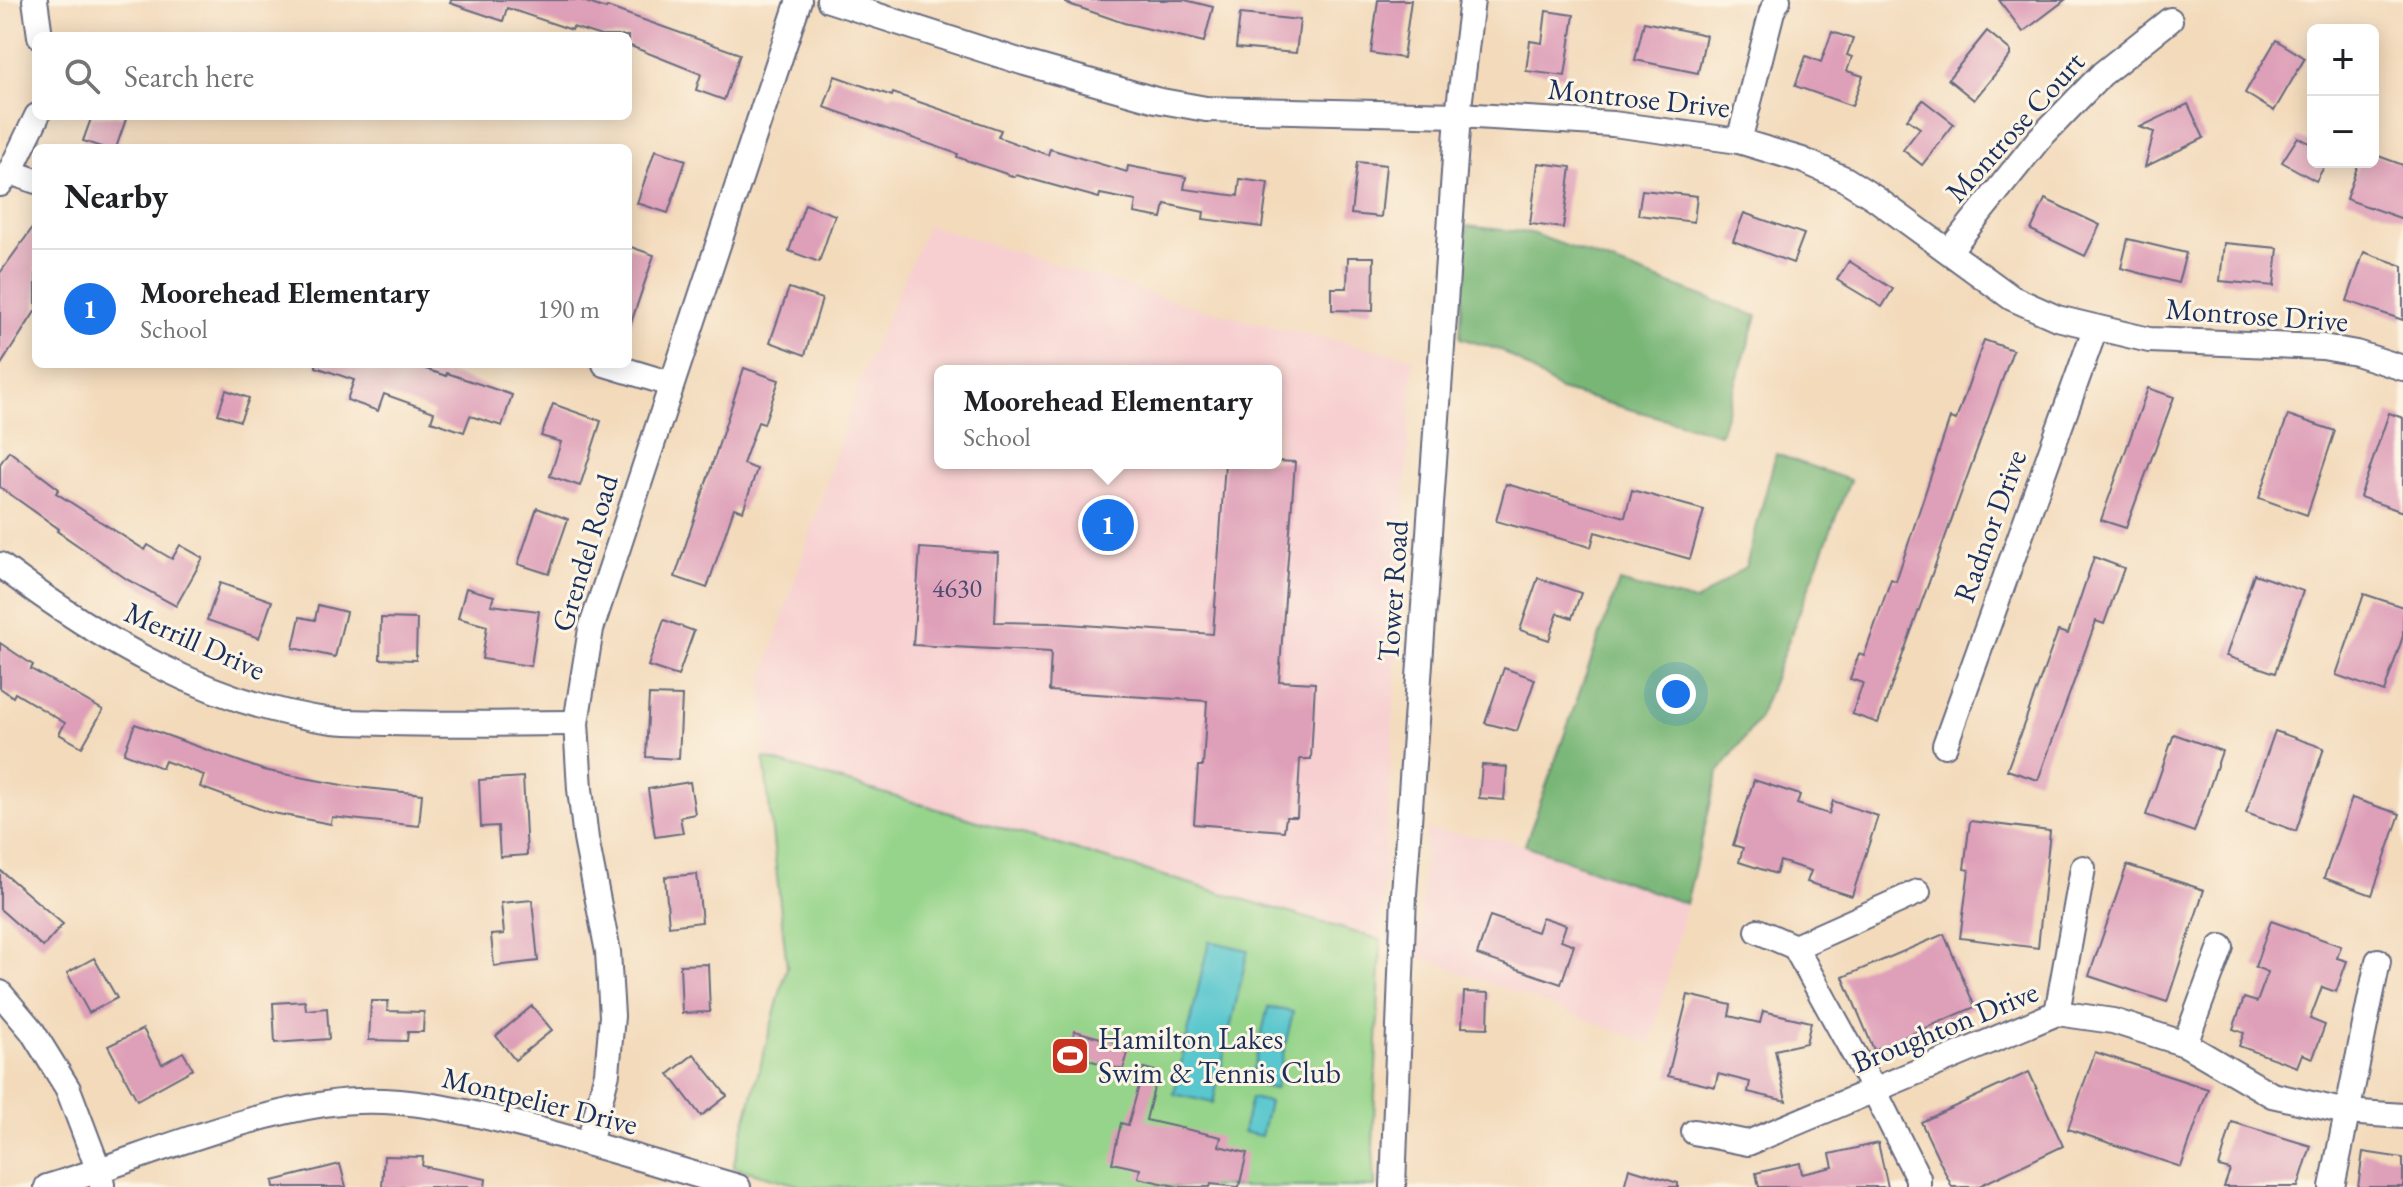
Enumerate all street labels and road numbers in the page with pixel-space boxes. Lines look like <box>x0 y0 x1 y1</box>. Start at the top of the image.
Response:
street label: Montrose Court <box>1937 43 2093 210</box>
street label: Montrose Drive <box>1546 69 1732 126</box>
street label: Montrose Drive <box>2164 289 2350 340</box>
street label: Radnor Drive <box>1944 444 2035 607</box>
street label: Grendel Road <box>542 469 627 636</box>
street label: Tower Road <box>1368 518 1417 663</box>
street label: Merrill Drive <box>119 592 272 689</box>
street label: Broughton Drive <box>1846 972 2043 1082</box>
street label: Montpelier Drive <box>438 1057 642 1144</box>

